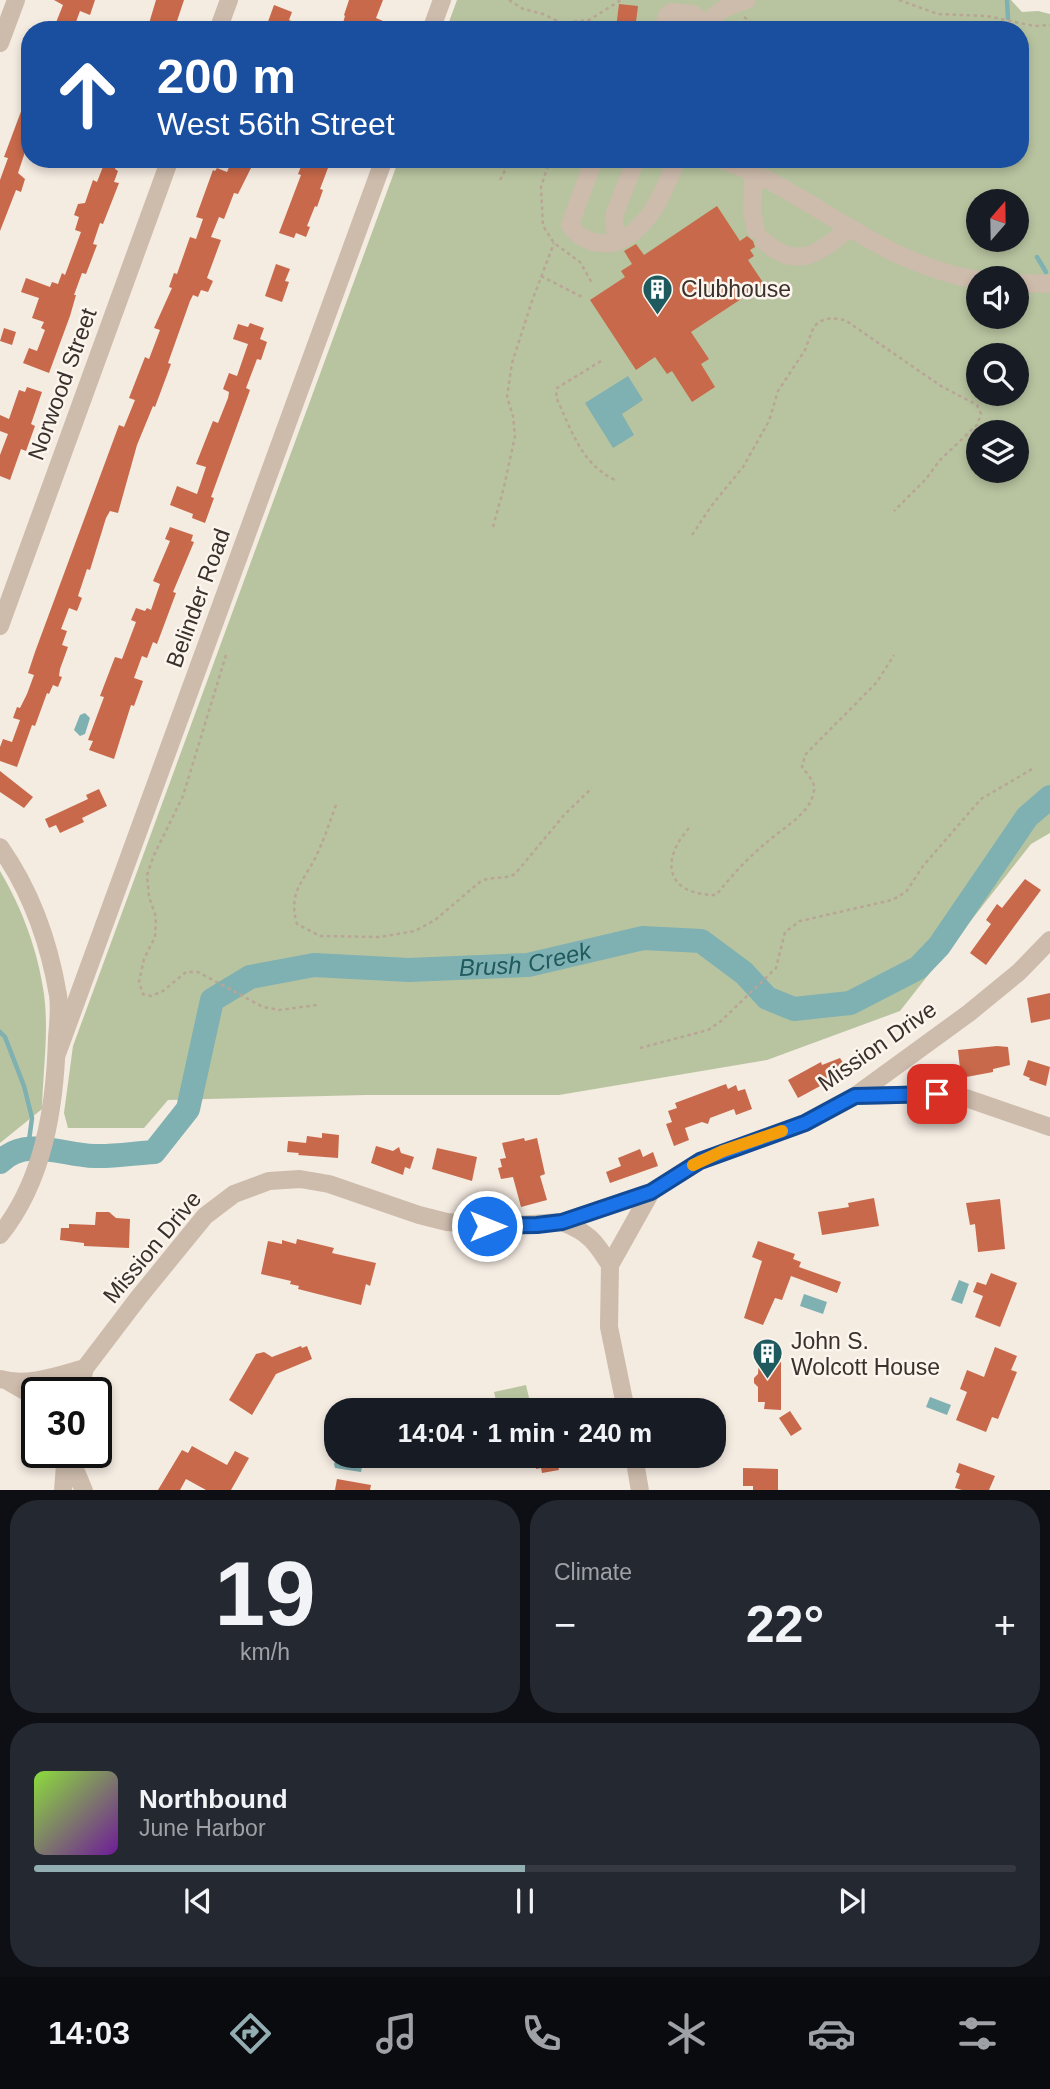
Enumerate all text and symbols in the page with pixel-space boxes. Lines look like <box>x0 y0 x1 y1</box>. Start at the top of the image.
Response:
icon: ahead <box>42 49 133 140</box>
text: 200 m <box>157 49 296 103</box>
text: West 56th Street <box>157 106 395 142</box>
north arrow <box>966 189 1029 252</box>
map controls <box>966 189 1029 483</box>
button: sound <box>966 266 1029 329</box>
building icon: Clubhouse <box>641 272 675 316</box>
place label: Clubhouse <box>681 276 791 302</box>
street label: Norwood Street <box>22 304 102 464</box>
button: search <box>966 343 1029 406</box>
button: layers <box>966 420 1029 483</box>
street label: Belinder Road <box>161 525 235 671</box>
water label: Brush Creek <box>458 936 595 981</box>
street label: Mission Drive <box>813 996 941 1096</box>
pin <box>907 1064 967 1124</box>
icon: arrive <box>918 1075 956 1113</box>
street label: Mission Drive <box>98 1186 206 1308</box>
position arrow <box>450 1189 524 1263</box>
place label: John S. Wolcott House <box>791 1328 940 1380</box>
building icon: John S. Wolcott House <box>751 1337 785 1381</box>
speed limit sign: 30 <box>21 1377 112 1468</box>
text: 14:04 · 1 min · 240 m <box>398 1418 652 1448</box>
text: 19 <box>214 1543 316 1644</box>
text: Climate <box>554 1559 632 1585</box>
text: 22° <box>746 1595 824 1653</box>
text: − <box>554 1604 576 1646</box>
text: + <box>994 1604 1016 1646</box>
text: km/h <box>240 1639 290 1665</box>
text: Northbound <box>139 1784 288 1814</box>
text: June Harbor <box>139 1815 266 1841</box>
icon: previous <box>179 1882 217 1920</box>
icon: pause <box>506 1882 544 1920</box>
icon: next <box>833 1882 871 1920</box>
icon: directions <box>226 2009 275 2058</box>
icon: music <box>372 2009 421 2058</box>
icon: phone <box>517 2009 566 2058</box>
icon: climate <box>662 2009 711 2058</box>
icon: car <box>807 2009 856 2058</box>
icon: filters <box>953 2009 1002 2058</box>
text: 14:03 <box>48 2015 130 2051</box>

